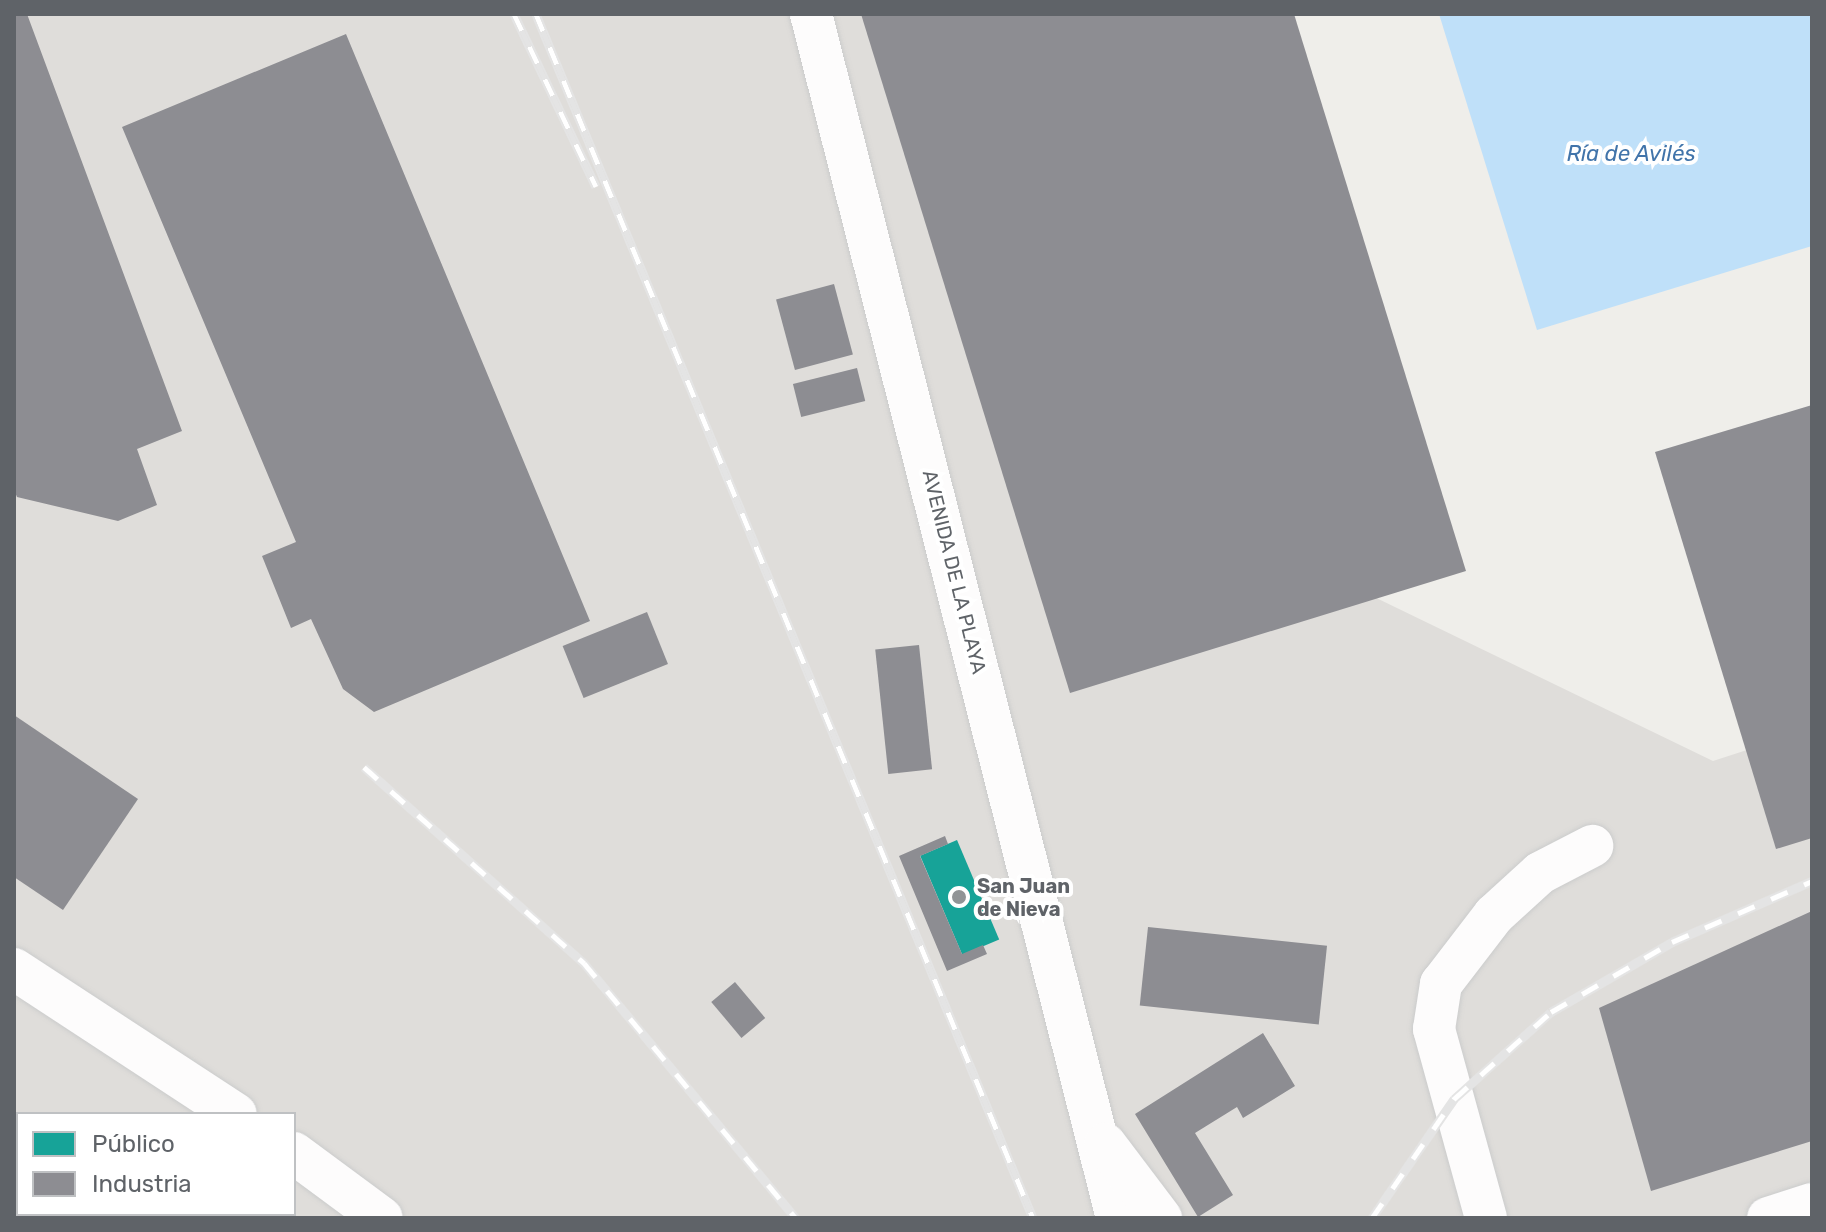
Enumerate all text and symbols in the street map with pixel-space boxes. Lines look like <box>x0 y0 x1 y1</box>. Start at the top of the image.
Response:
water label: Ría de Avilés <box>1566 141 1696 167</box>
street label: AVENIDA DE LA PLAYA <box>917 467 991 677</box>
place label: San Juan de Nieva <box>977 874 1070 921</box>
marker: San Juan de Nieva <box>948 886 970 908</box>
legend <box>16 1112 296 1216</box>
text: Público <box>92 1130 175 1158</box>
text: Industria <box>92 1170 192 1198</box>

